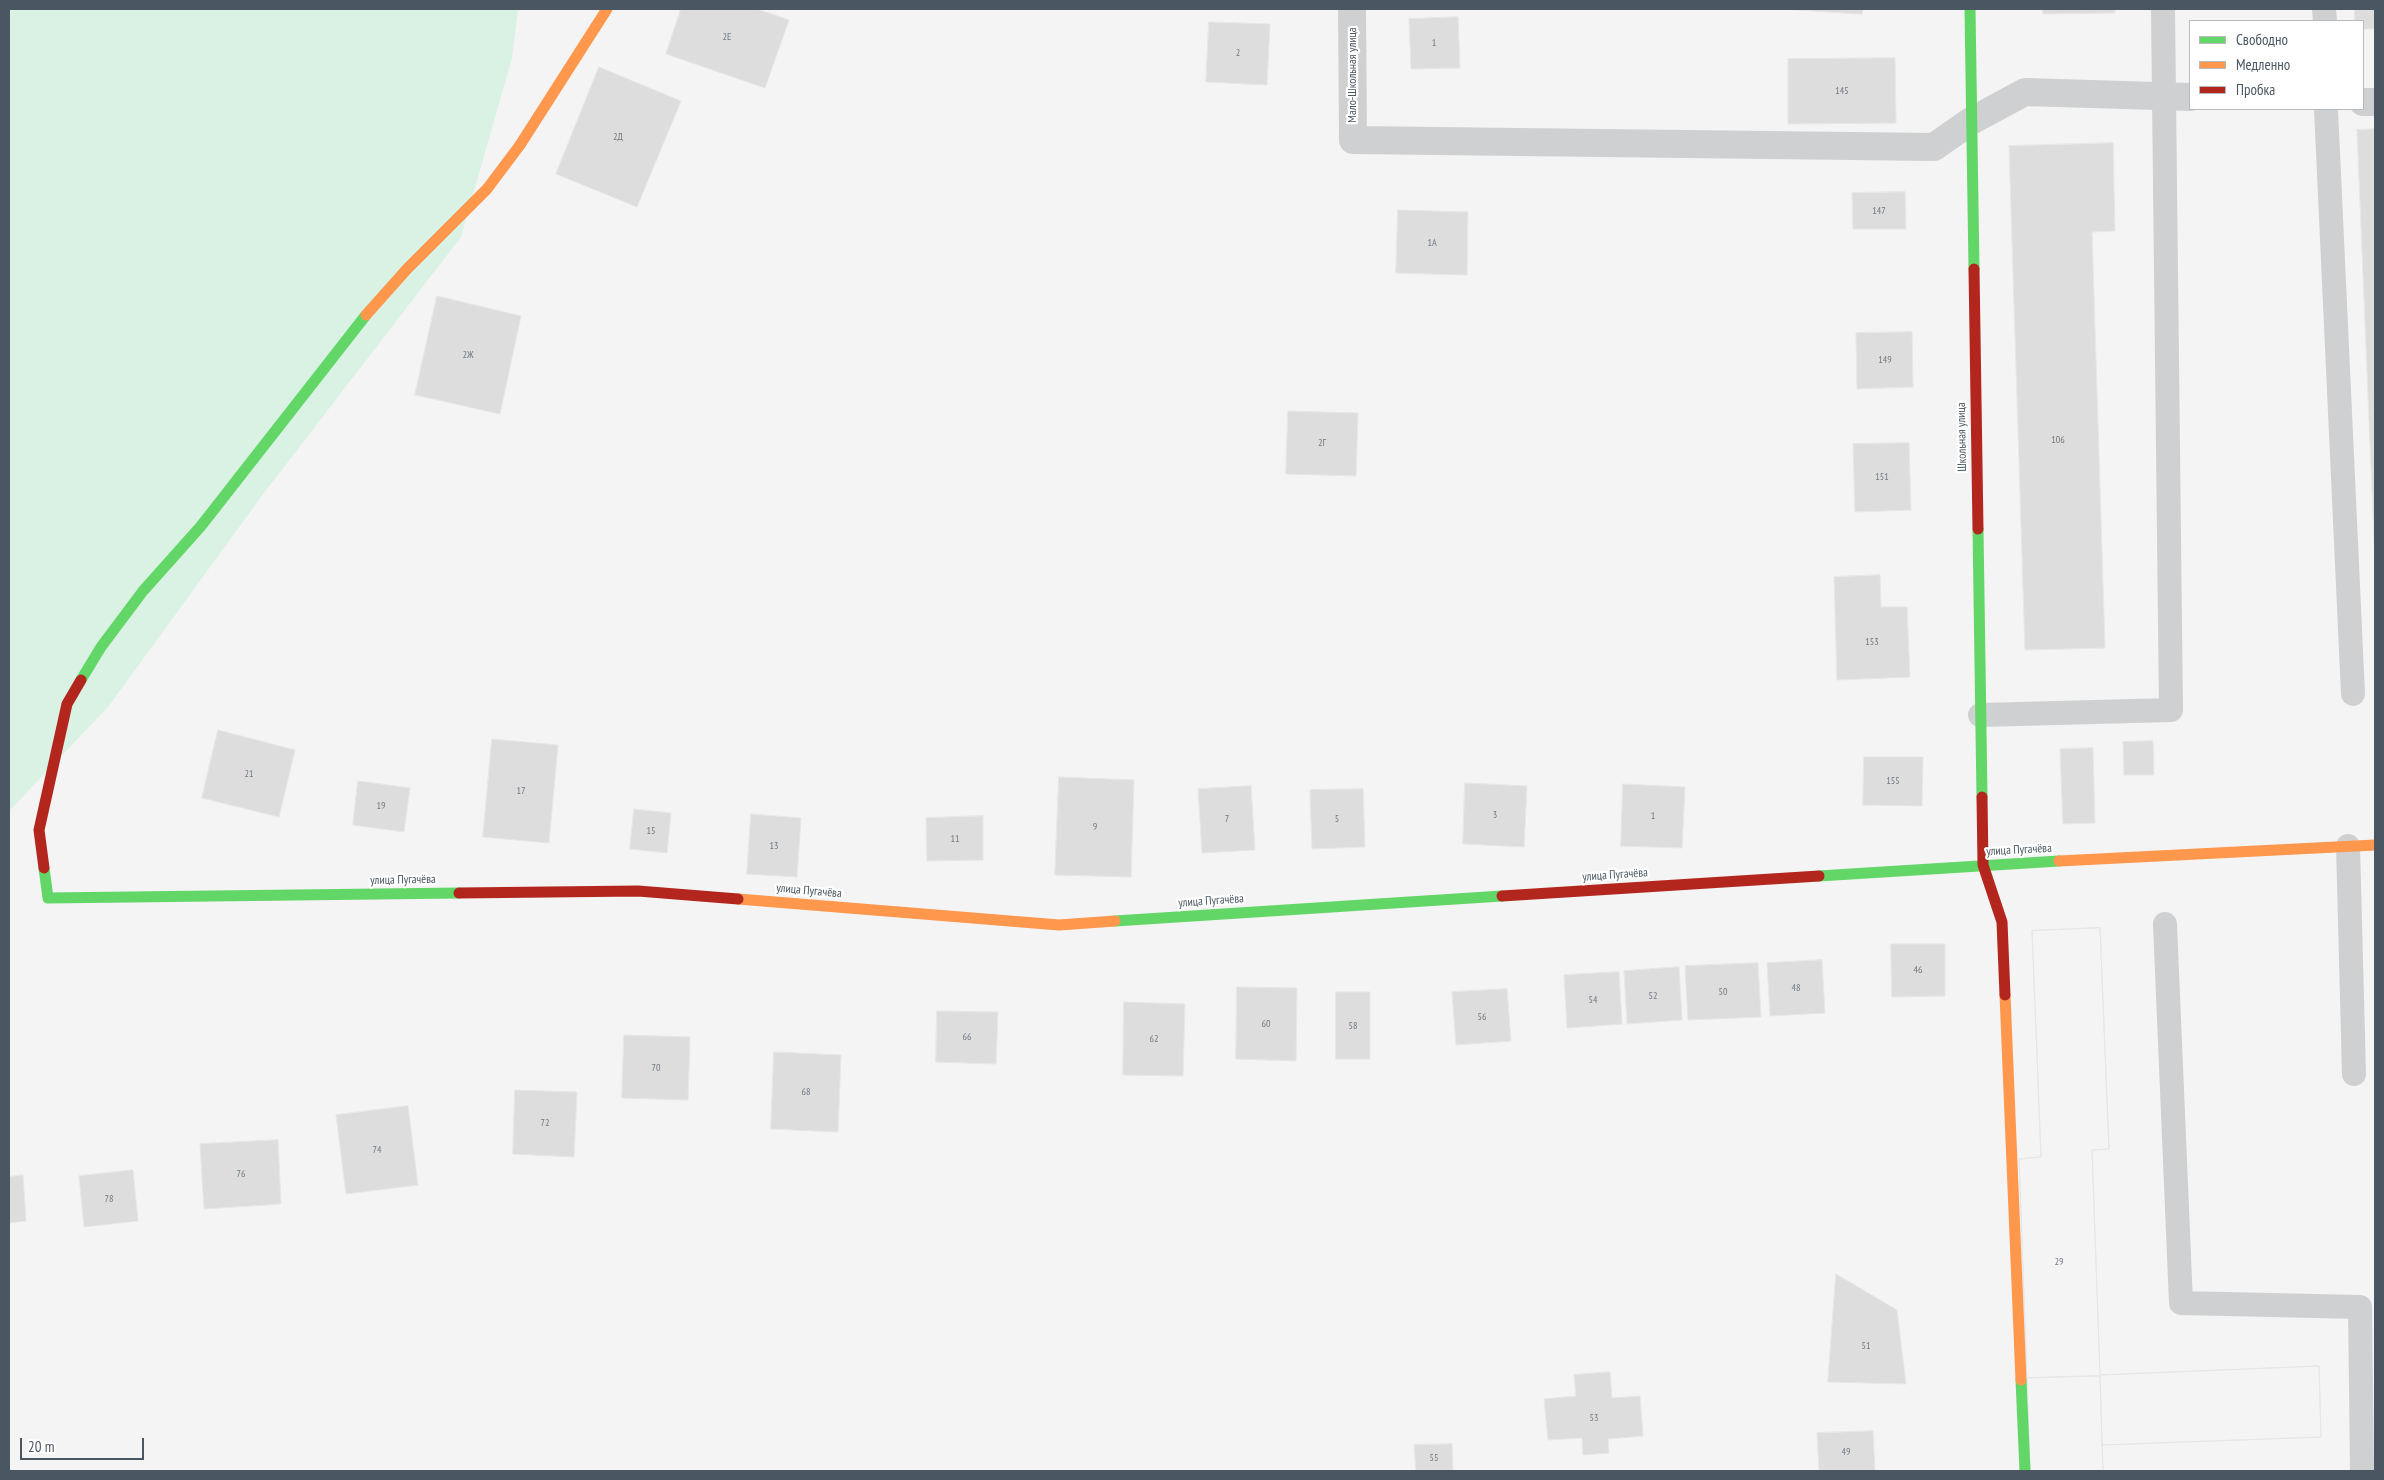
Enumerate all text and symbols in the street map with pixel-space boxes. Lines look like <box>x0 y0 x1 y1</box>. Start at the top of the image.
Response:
legend <box>2189 20 2364 110</box>
street label: Мало-Школьная улица <box>1346 27 1360 123</box>
text: Свободно <box>2236 30 2288 49</box>
house number: 2Е <box>723 31 731 43</box>
house number: 1 <box>1432 37 1436 49</box>
house number: 2 <box>1236 47 1240 59</box>
text: Медленно <box>2236 55 2290 74</box>
text: Пробка <box>2236 80 2275 99</box>
house number: 145 <box>1835 85 1849 97</box>
house number: 2Д <box>613 131 623 143</box>
house number: 147 <box>1872 205 1886 217</box>
house number: 1А <box>1427 237 1437 249</box>
house number: 2Ж <box>462 349 474 361</box>
house number: 149 <box>1878 354 1892 366</box>
street label: Школьная улица <box>1954 402 1970 472</box>
house number: 106 <box>2051 434 2065 446</box>
house number: 2Г <box>1318 437 1326 449</box>
house number: 151 <box>1875 471 1889 483</box>
house number: 153 <box>1865 636 1879 648</box>
house number: 21 <box>245 768 253 780</box>
house number: 155 <box>1886 775 1900 787</box>
house number: 17 <box>517 785 525 797</box>
house number: 19 <box>377 800 385 812</box>
house number: 3 <box>1493 809 1497 821</box>
house number: 1 <box>1651 810 1655 822</box>
house number: 7 <box>1225 813 1229 825</box>
house number: 5 <box>1335 813 1339 825</box>
house number: 9 <box>1093 821 1097 833</box>
house number: 15 <box>647 825 655 837</box>
house number: 11 <box>951 833 959 845</box>
house number: 13 <box>770 840 778 852</box>
street label: улица Пугачёва <box>1986 841 2052 859</box>
street label: улица Пугачёва <box>1582 866 1648 884</box>
street label: улица Пугачёва <box>370 872 436 888</box>
street label: улица Пугачёва <box>776 881 842 901</box>
street label: улица Пугачёва <box>1178 892 1244 910</box>
house number: 46 <box>1914 964 1922 976</box>
house number: 48 <box>1792 982 1800 994</box>
house number: 50 <box>1719 986 1727 998</box>
house number: 52 <box>1649 990 1657 1002</box>
house number: 54 <box>1589 994 1597 1006</box>
house number: 56 <box>1478 1011 1486 1023</box>
house number: 60 <box>1262 1018 1270 1030</box>
house number: 58 <box>1349 1020 1357 1032</box>
house number: 66 <box>963 1031 971 1043</box>
house number: 62 <box>1150 1033 1158 1045</box>
house number: 70 <box>652 1062 660 1074</box>
house number: 68 <box>802 1086 810 1098</box>
house number: 72 <box>541 1117 549 1129</box>
house number: 74 <box>373 1144 381 1156</box>
house number: 76 <box>237 1168 245 1180</box>
house number: 78 <box>105 1193 113 1205</box>
house number: 29 <box>2055 1256 2063 1268</box>
house number: 51 <box>1862 1340 1870 1352</box>
house number: 53 <box>1590 1412 1598 1424</box>
scale bar <box>22 1428 146 1460</box>
text: 20 m <box>28 1437 54 1456</box>
house number: 49 <box>1842 1446 1850 1458</box>
house number: 55 <box>1430 1452 1438 1464</box>

